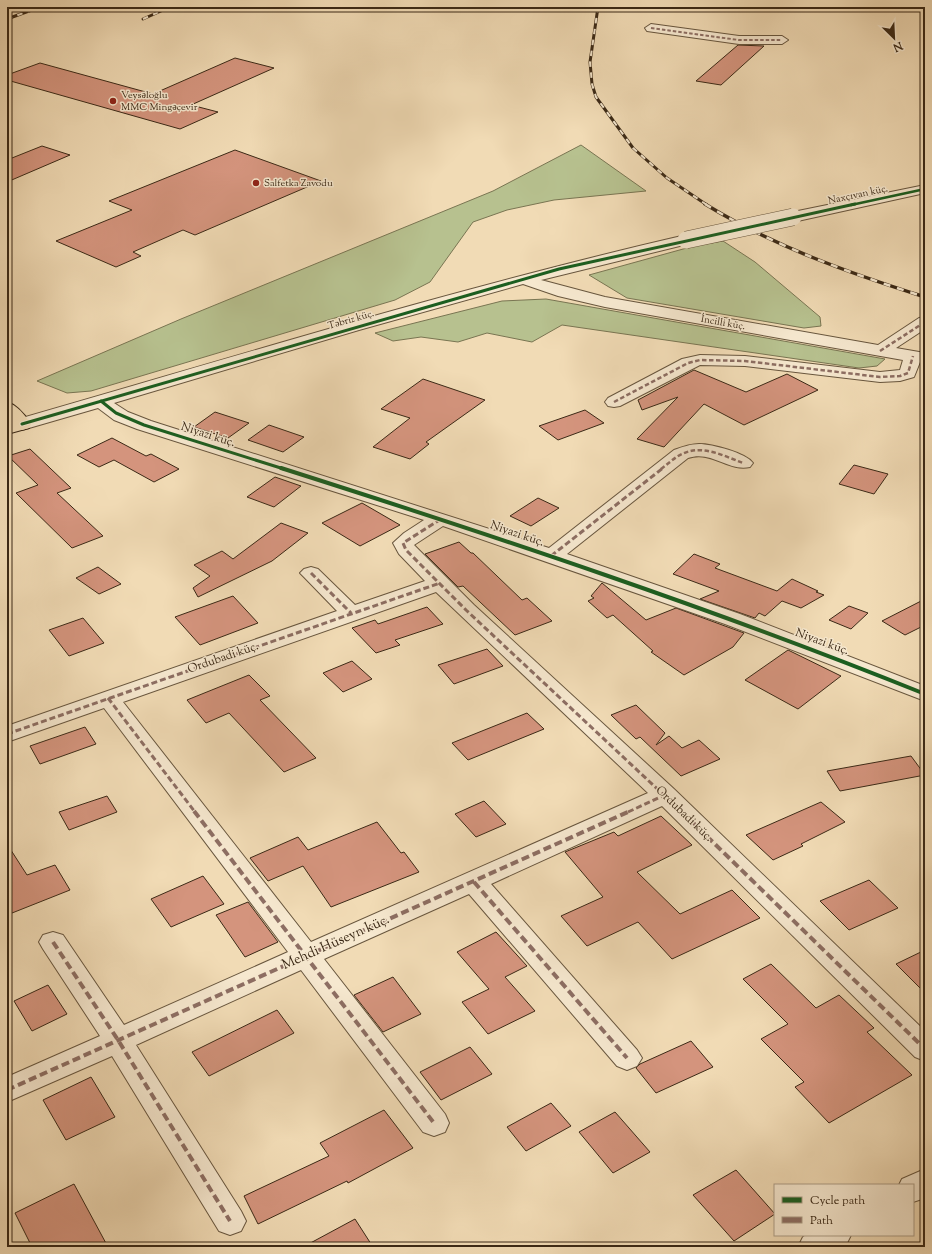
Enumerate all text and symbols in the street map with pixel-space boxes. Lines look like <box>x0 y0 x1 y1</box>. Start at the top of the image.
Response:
north arrow <box>874 18 914 58</box>
text: N <box>890 37 906 55</box>
place label: Veysəloğlu MMC Mingəçevir <box>121 88 198 115</box>
marker: Veysəloğlu MMC Mingəçevir <box>108 96 118 106</box>
place label: Salfetka Zavodu <box>264 176 333 191</box>
marker: Salfetka Zavodu <box>251 178 261 188</box>
street label: Naxçıvan küç. <box>827 181 889 209</box>
street label: Təbriz küç. <box>326 306 376 334</box>
street label: İncilli küç. <box>700 312 746 334</box>
street label: Niyazi küç. <box>178 418 238 452</box>
street label: Niyazi küç. <box>487 516 547 552</box>
street label: Niyazi küç. <box>793 624 851 660</box>
street label: Ordubadi küç. <box>185 637 261 679</box>
street label: Ordubadi küç. <box>651 782 717 846</box>
street label: Mehdi Hüseyn küç. <box>279 910 393 976</box>
legend <box>774 1184 914 1236</box>
text: Cycle path <box>810 1192 865 1210</box>
text: Path <box>810 1212 833 1230</box>

